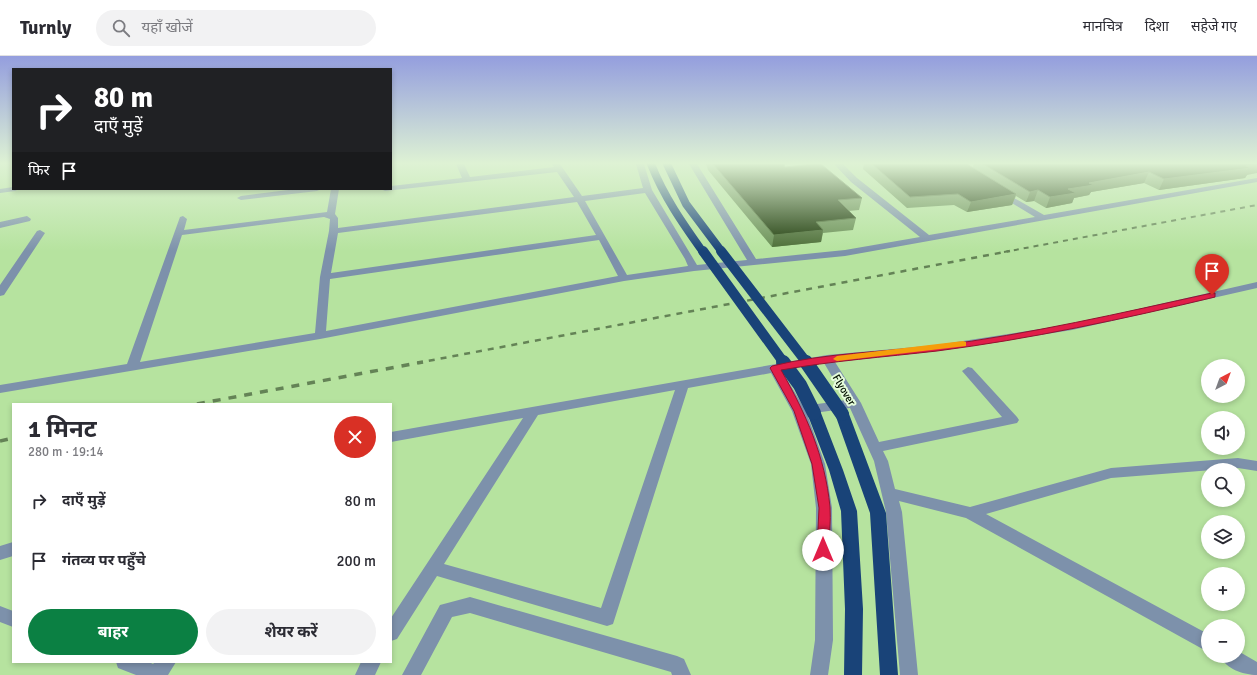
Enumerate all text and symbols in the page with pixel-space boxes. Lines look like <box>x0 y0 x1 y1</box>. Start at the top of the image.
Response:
search box <box>96 10 376 46</box>
text: Turnly <box>20 16 72 40</box>
icon: search <box>110 17 132 39</box>
text: यहाँ खोजें <box>142 18 193 36</box>
text: मानचित्र <box>1083 18 1123 35</box>
text: दिशा <box>1145 18 1169 35</box>
text: सहेजे गए <box>1191 18 1237 35</box>
text: 80 m <box>94 81 153 115</box>
icon: right <box>28 84 80 136</box>
text: दाएँ मुड़ें <box>94 115 143 137</box>
icon: arrive <box>58 160 80 182</box>
text: फिर <box>28 161 50 179</box>
pin <box>1195 254 1229 295</box>
icon: arrive <box>1201 260 1223 282</box>
north arrow <box>1201 359 1245 403</box>
map controls <box>1201 359 1245 663</box>
street label: Flyover <box>830 372 858 408</box>
button: sound <box>1201 411 1245 455</box>
text: 1 मिनट <box>28 414 97 444</box>
button: close <box>334 416 376 458</box>
text: 280 m · 19:14 <box>28 444 104 460</box>
button: search <box>1201 463 1245 507</box>
icon: right <box>28 490 50 512</box>
text: दाएँ मुड़ें <box>62 491 106 509</box>
text: 80 m <box>345 492 376 510</box>
button: layers <box>1201 515 1245 559</box>
position arrow <box>802 529 844 571</box>
icon: arrive <box>28 550 50 572</box>
text: गंतव्य पर पहुँचे <box>62 551 146 569</box>
text: 200 m <box>336 552 376 570</box>
button: + <box>1201 567 1245 611</box>
button: बाहर <box>28 609 198 655</box>
button: शेयर करें <box>206 609 376 655</box>
button: − <box>1201 619 1245 663</box>

